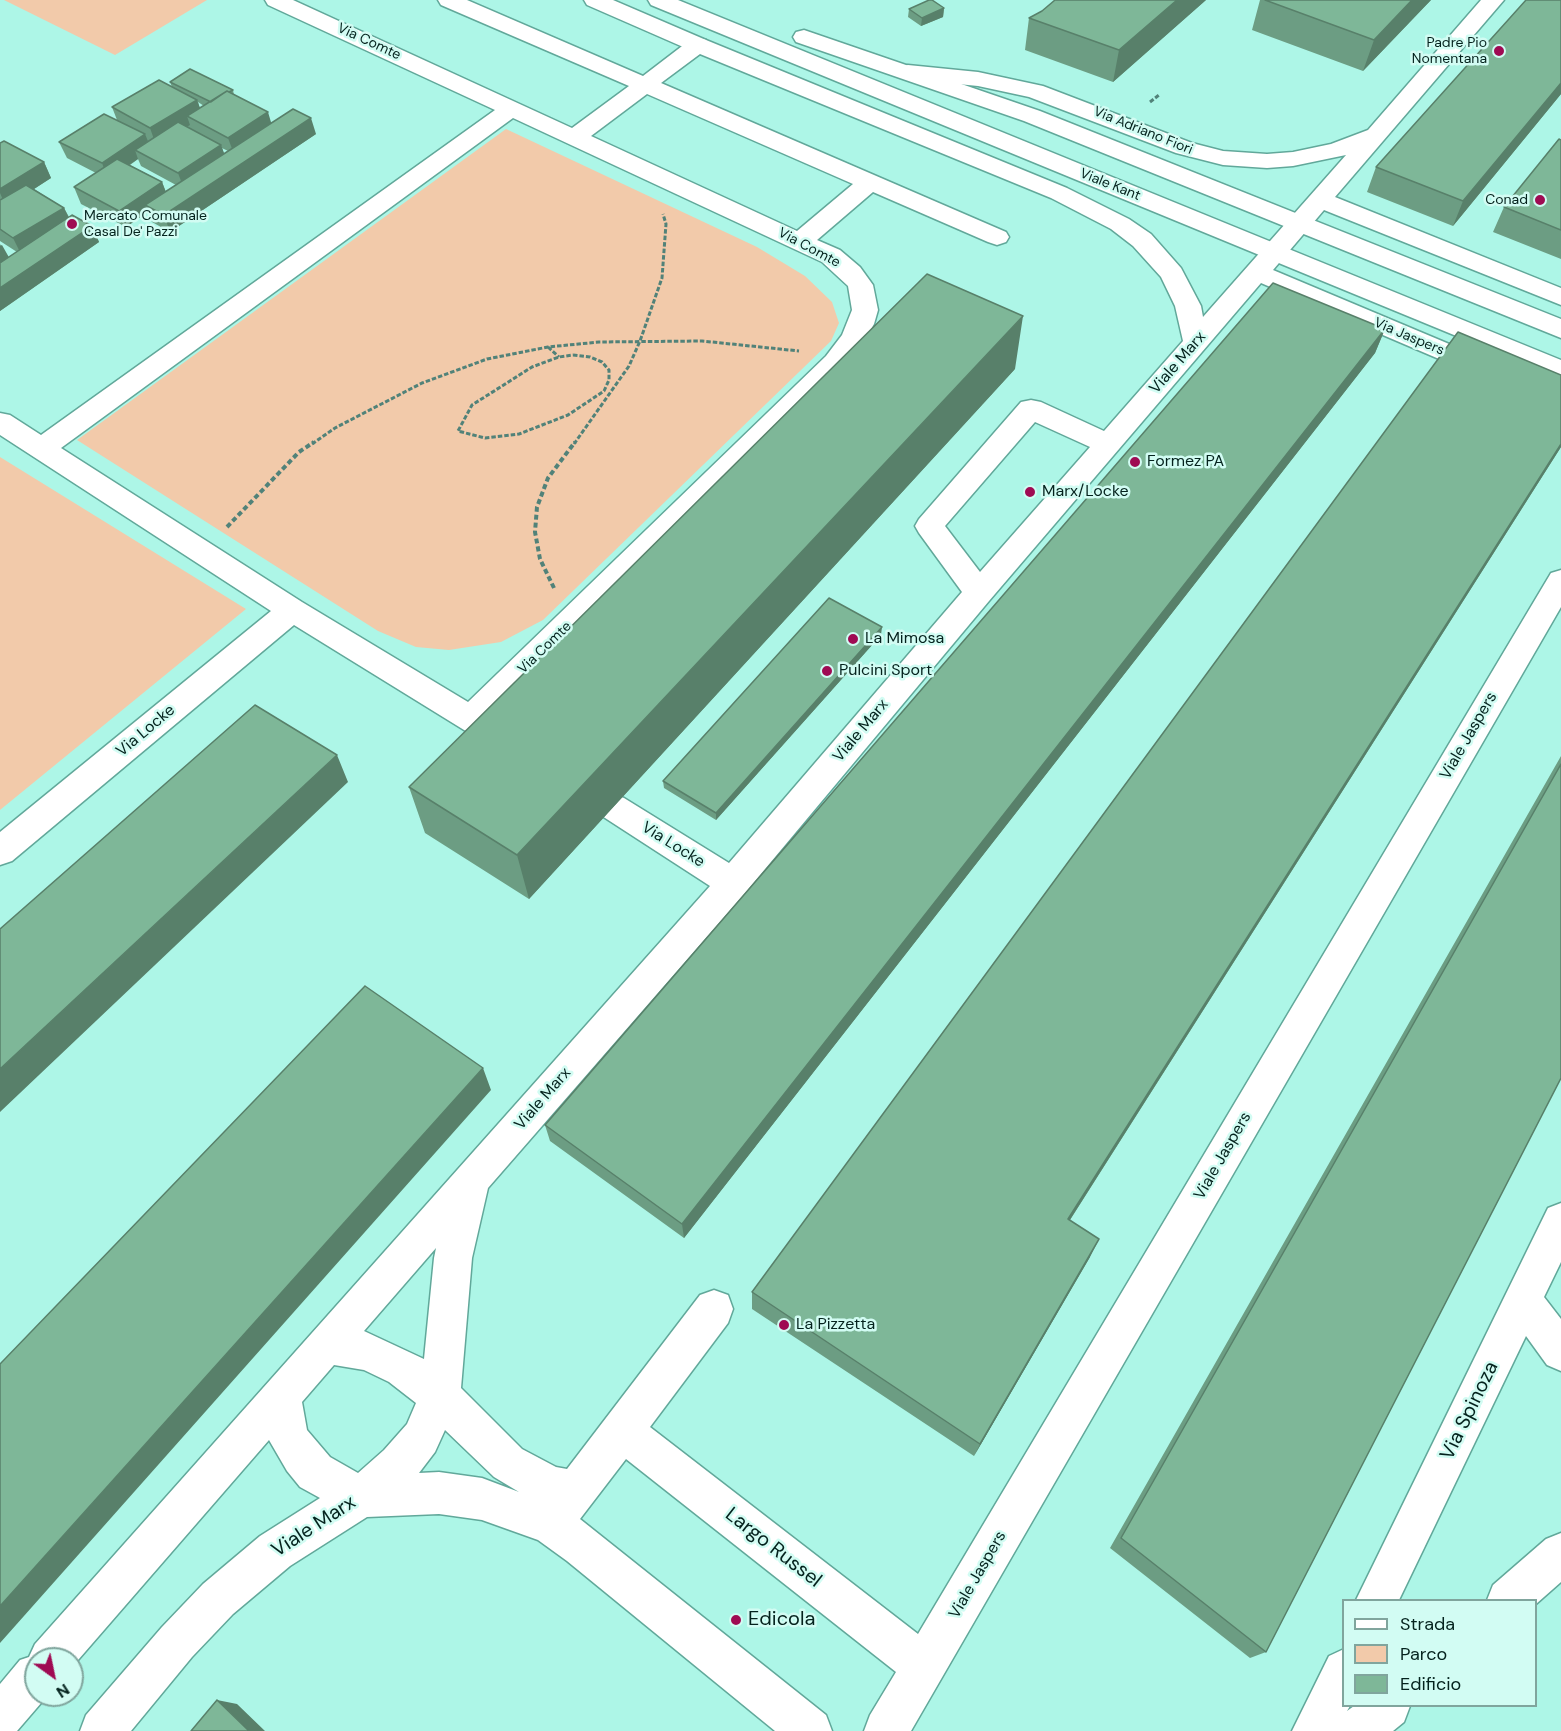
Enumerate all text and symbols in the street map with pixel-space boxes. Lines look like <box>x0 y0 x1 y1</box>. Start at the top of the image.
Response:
street label: Via Comte <box>335 20 403 64</box>
place label: Padre Pio Nomentana <box>1412 35 1487 68</box>
marker: Padre Pio Nomentana <box>1492 44 1506 58</box>
street label: Via Adriano Fiori <box>1091 103 1195 159</box>
street label: Viale Kant <box>1077 165 1143 205</box>
place label: Conad <box>1485 192 1528 208</box>
marker: Conad <box>1533 193 1547 207</box>
place label: Mercato Comunale Casal De' Pazzi <box>84 208 207 240</box>
marker: Mercato Comunale Casal De' Pazzi <box>65 217 79 231</box>
street label: Via Comte <box>775 225 843 271</box>
street label: Via Jaspers <box>1371 315 1447 359</box>
street label: Viale Marx <box>1146 328 1210 398</box>
place label: Formez PA <box>1147 452 1224 472</box>
marker: Formez PA <box>1128 455 1142 469</box>
place label: Marx/Locke <box>1042 482 1129 502</box>
marker: Marx/Locke <box>1023 485 1037 499</box>
street label: Via Comte <box>515 618 575 678</box>
place label: La Mimosa <box>865 629 944 649</box>
marker: La Mimosa <box>846 632 860 646</box>
place label: Pulcini Sport <box>839 661 932 681</box>
marker: Pulcini Sport <box>820 664 834 678</box>
street label: Viale Jaspers <box>1436 689 1502 783</box>
street label: Viale Marx <box>829 696 893 766</box>
street label: Via Locke <box>113 701 179 761</box>
street label: Via Locke <box>638 818 708 872</box>
street label: Viale Marx <box>511 1064 575 1134</box>
street label: Viale Jaspers <box>1190 1109 1256 1203</box>
place label: La Pizzetta <box>796 1315 875 1335</box>
marker: La Pizzetta <box>777 1318 791 1332</box>
street label: Via Spinoza <box>1436 1358 1504 1464</box>
street label: Viale Marx <box>268 1491 360 1563</box>
street label: Largo Russel <box>720 1503 826 1593</box>
street label: Viale Jaspers <box>945 1528 1011 1622</box>
legend <box>1342 1599 1537 1707</box>
place label: Edicola <box>748 1608 815 1632</box>
text: Strada <box>1400 1612 1455 1636</box>
marker: Edicola <box>729 1613 743 1627</box>
text: Parco <box>1400 1642 1447 1666</box>
north arrow <box>24 1647 84 1707</box>
text: Edificio <box>1400 1672 1461 1696</box>
text: N <box>52 1679 74 1703</box>

